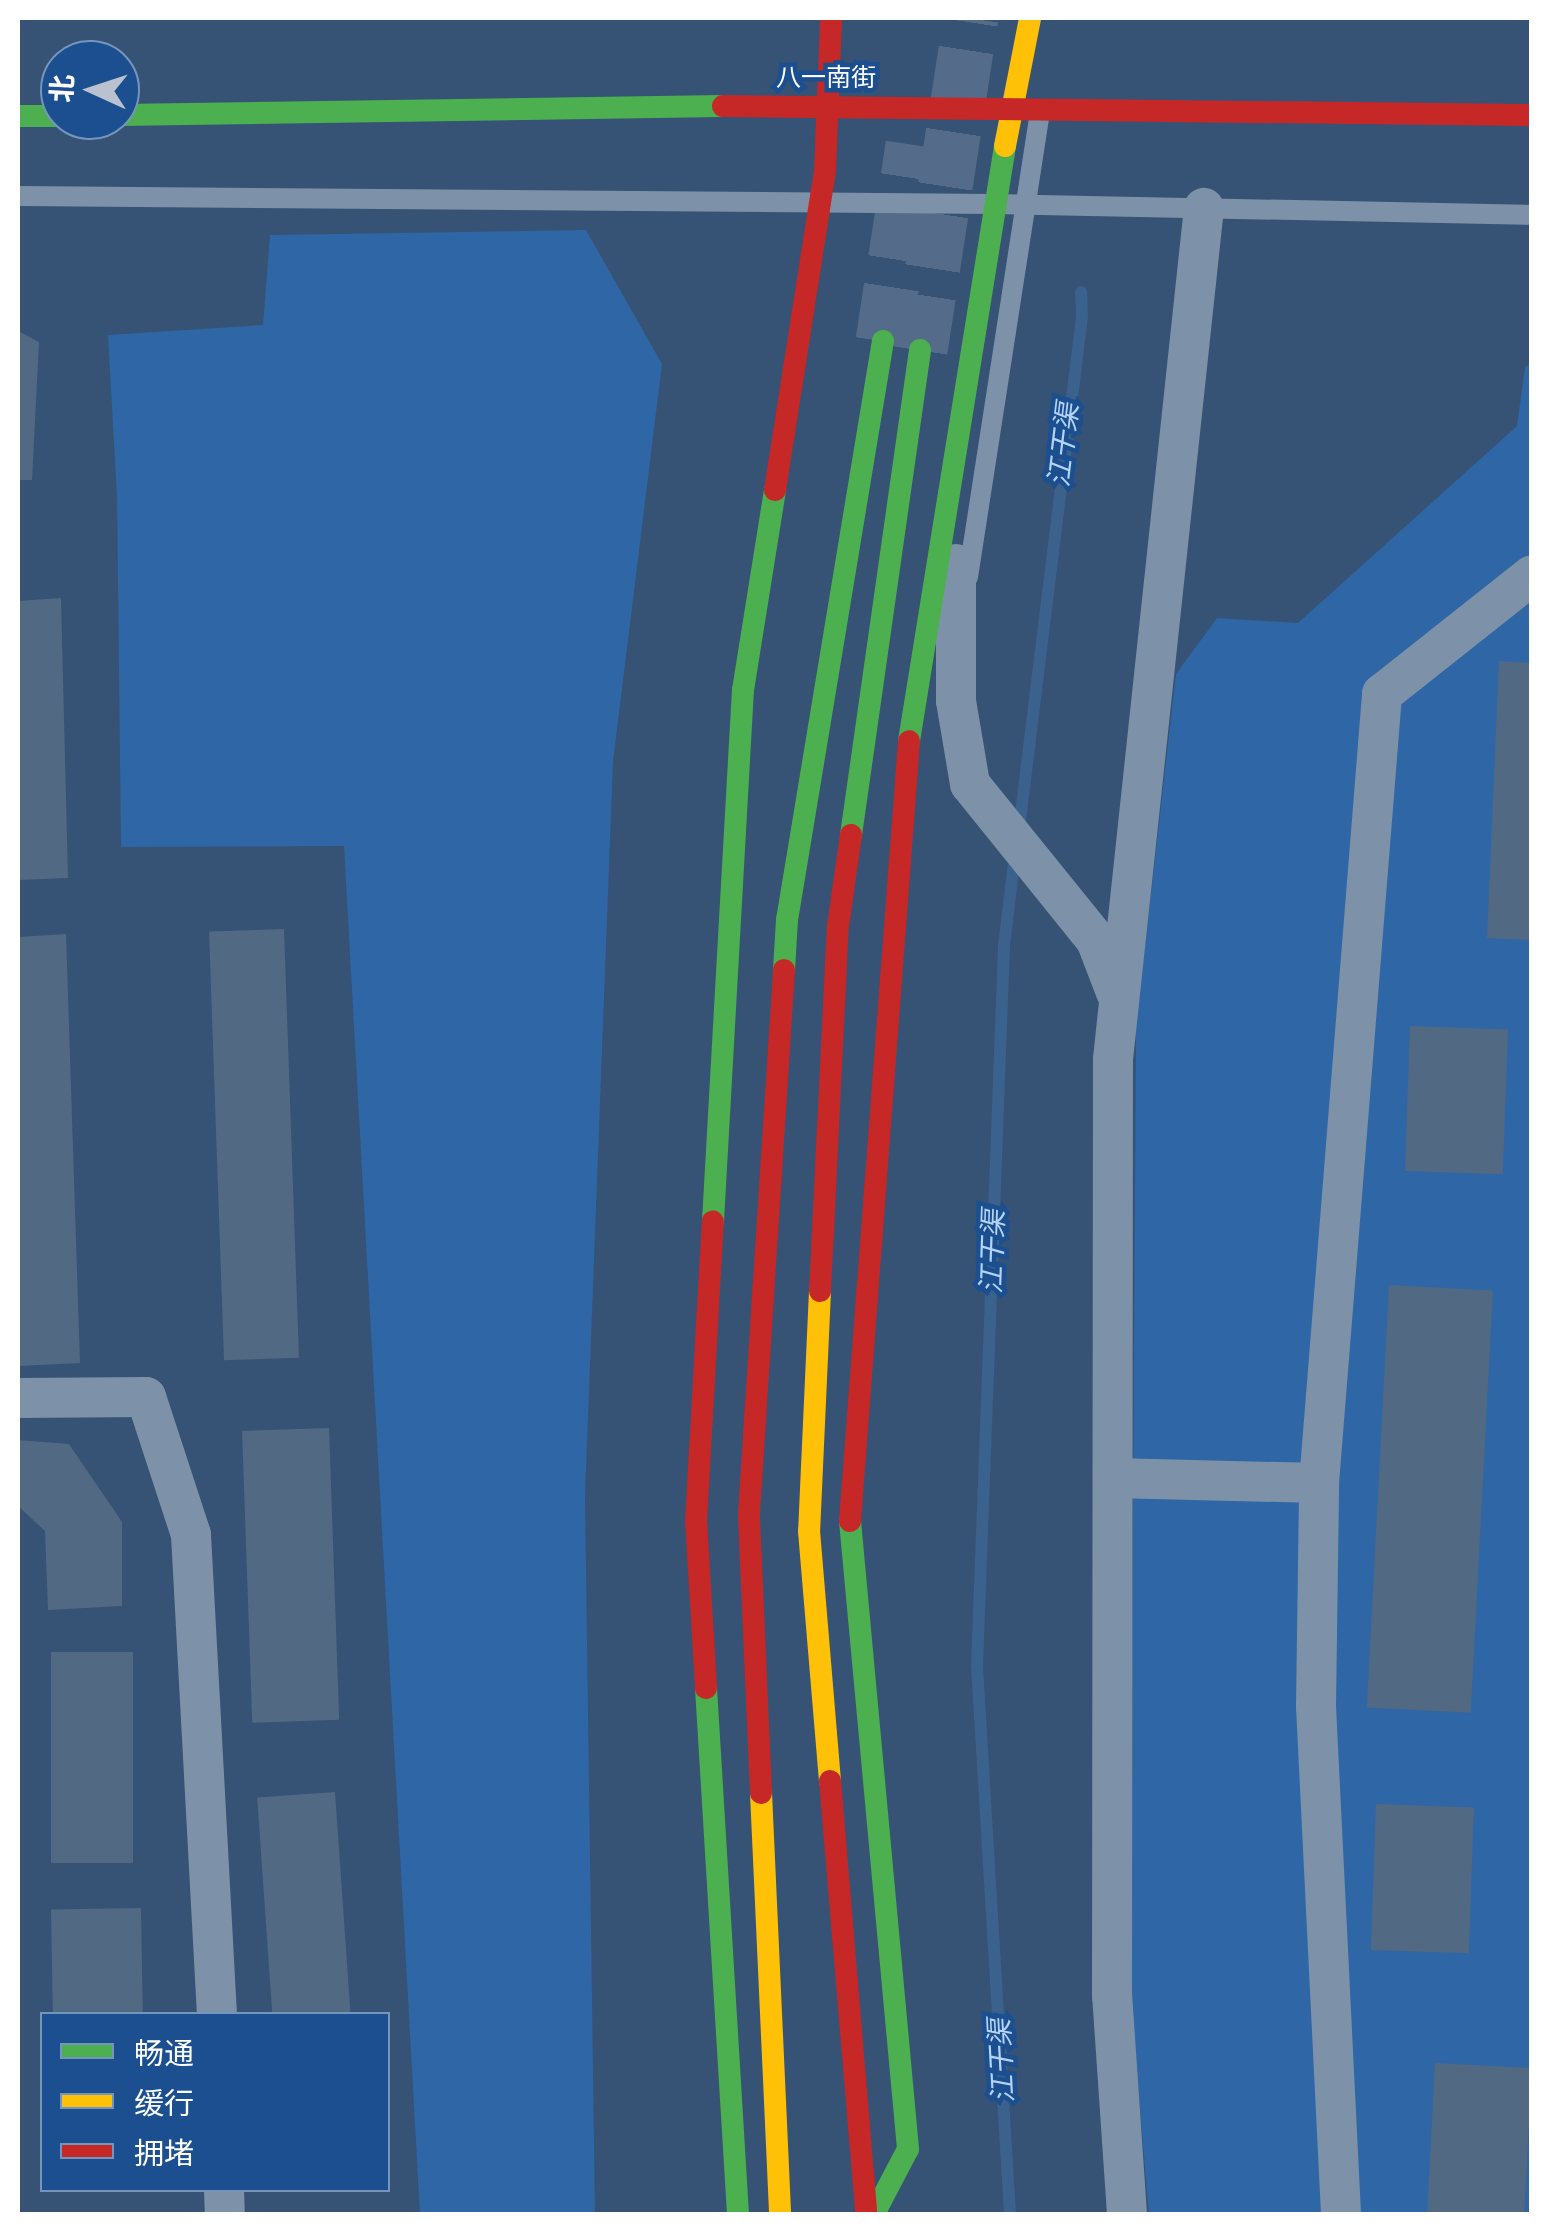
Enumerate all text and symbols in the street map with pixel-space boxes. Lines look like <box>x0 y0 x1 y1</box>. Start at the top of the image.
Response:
north arrow <box>40 40 140 140</box>
street label: 八一南街 <box>776 62 876 92</box>
text: 北 <box>45 74 78 103</box>
water label: 江干渠 <box>1041 401 1085 489</box>
water label: 江干渠 <box>974 1209 1010 1295</box>
legend <box>40 2012 390 2192</box>
water label: 江干渠 <box>982 2018 1020 2104</box>
text: 畅通 <box>134 2036 194 2070</box>
text: 缓行 <box>134 2086 194 2120</box>
text: 拥堵 <box>134 2136 194 2170</box>

